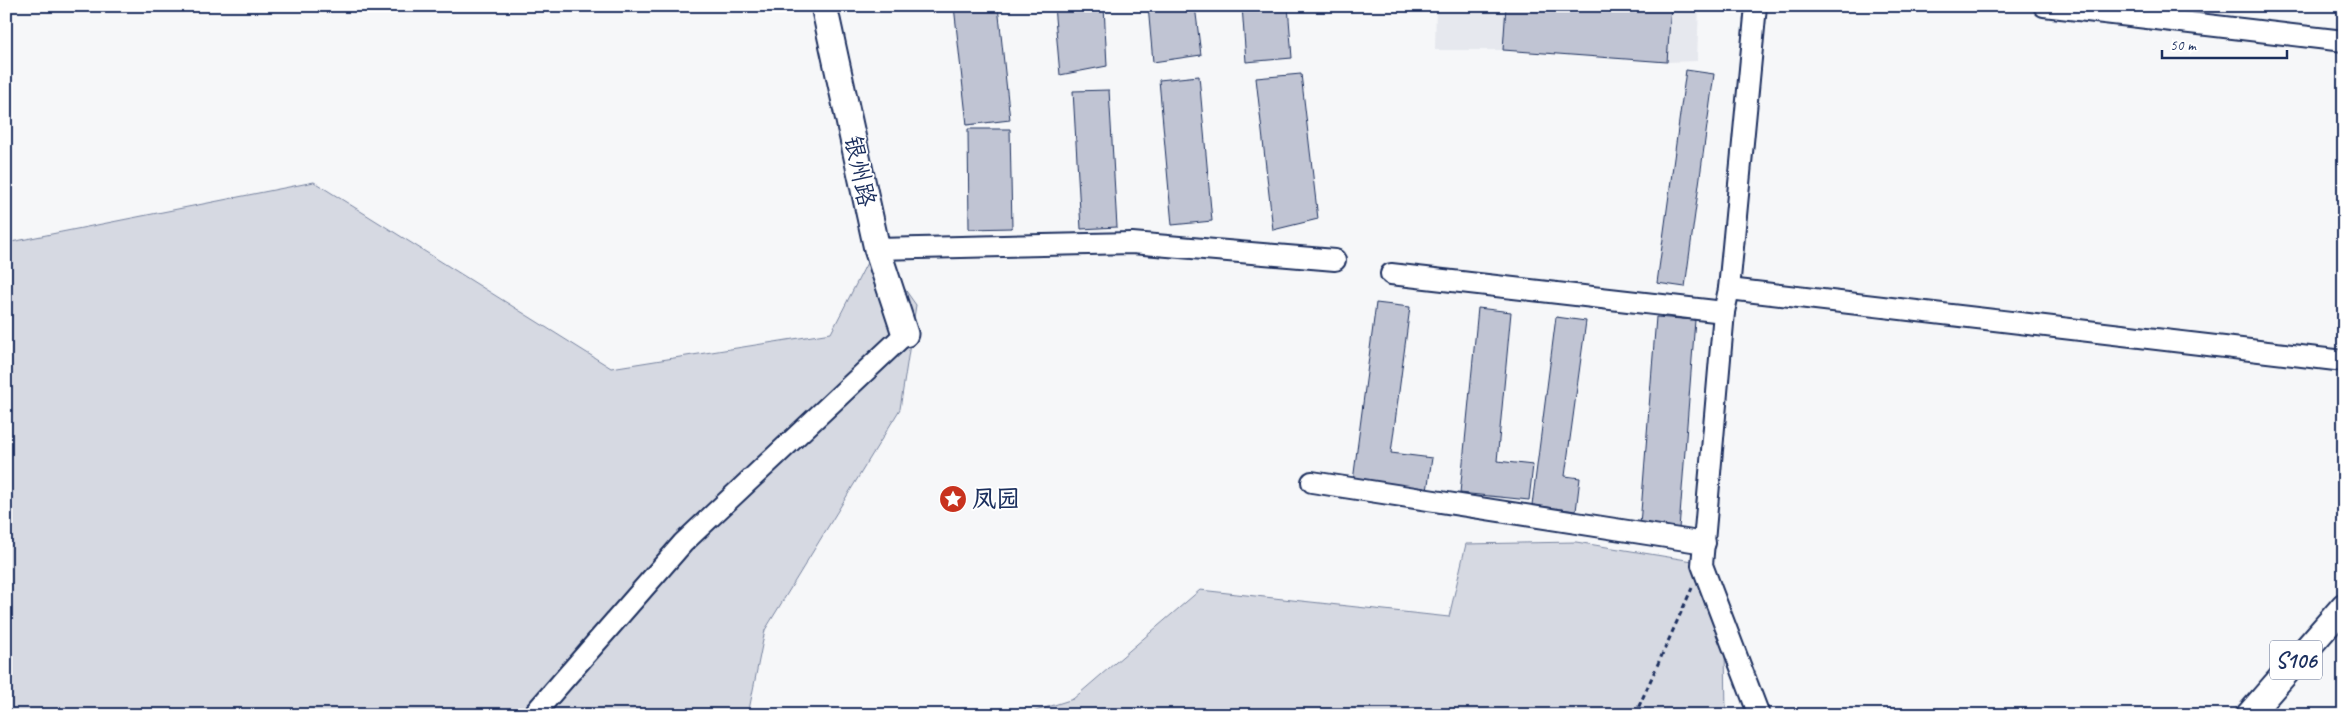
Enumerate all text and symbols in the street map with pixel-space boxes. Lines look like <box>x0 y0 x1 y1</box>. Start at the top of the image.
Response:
scale bar <box>2162 28 2288 60</box>
text: 50 m <box>2170 36 2197 55</box>
street label: 银州路 <box>838 133 882 209</box>
place icon: 凤园 <box>938 484 968 514</box>
place label: 凤园 <box>972 484 1020 514</box>
road number: S106 <box>2270 640 2322 680</box>

